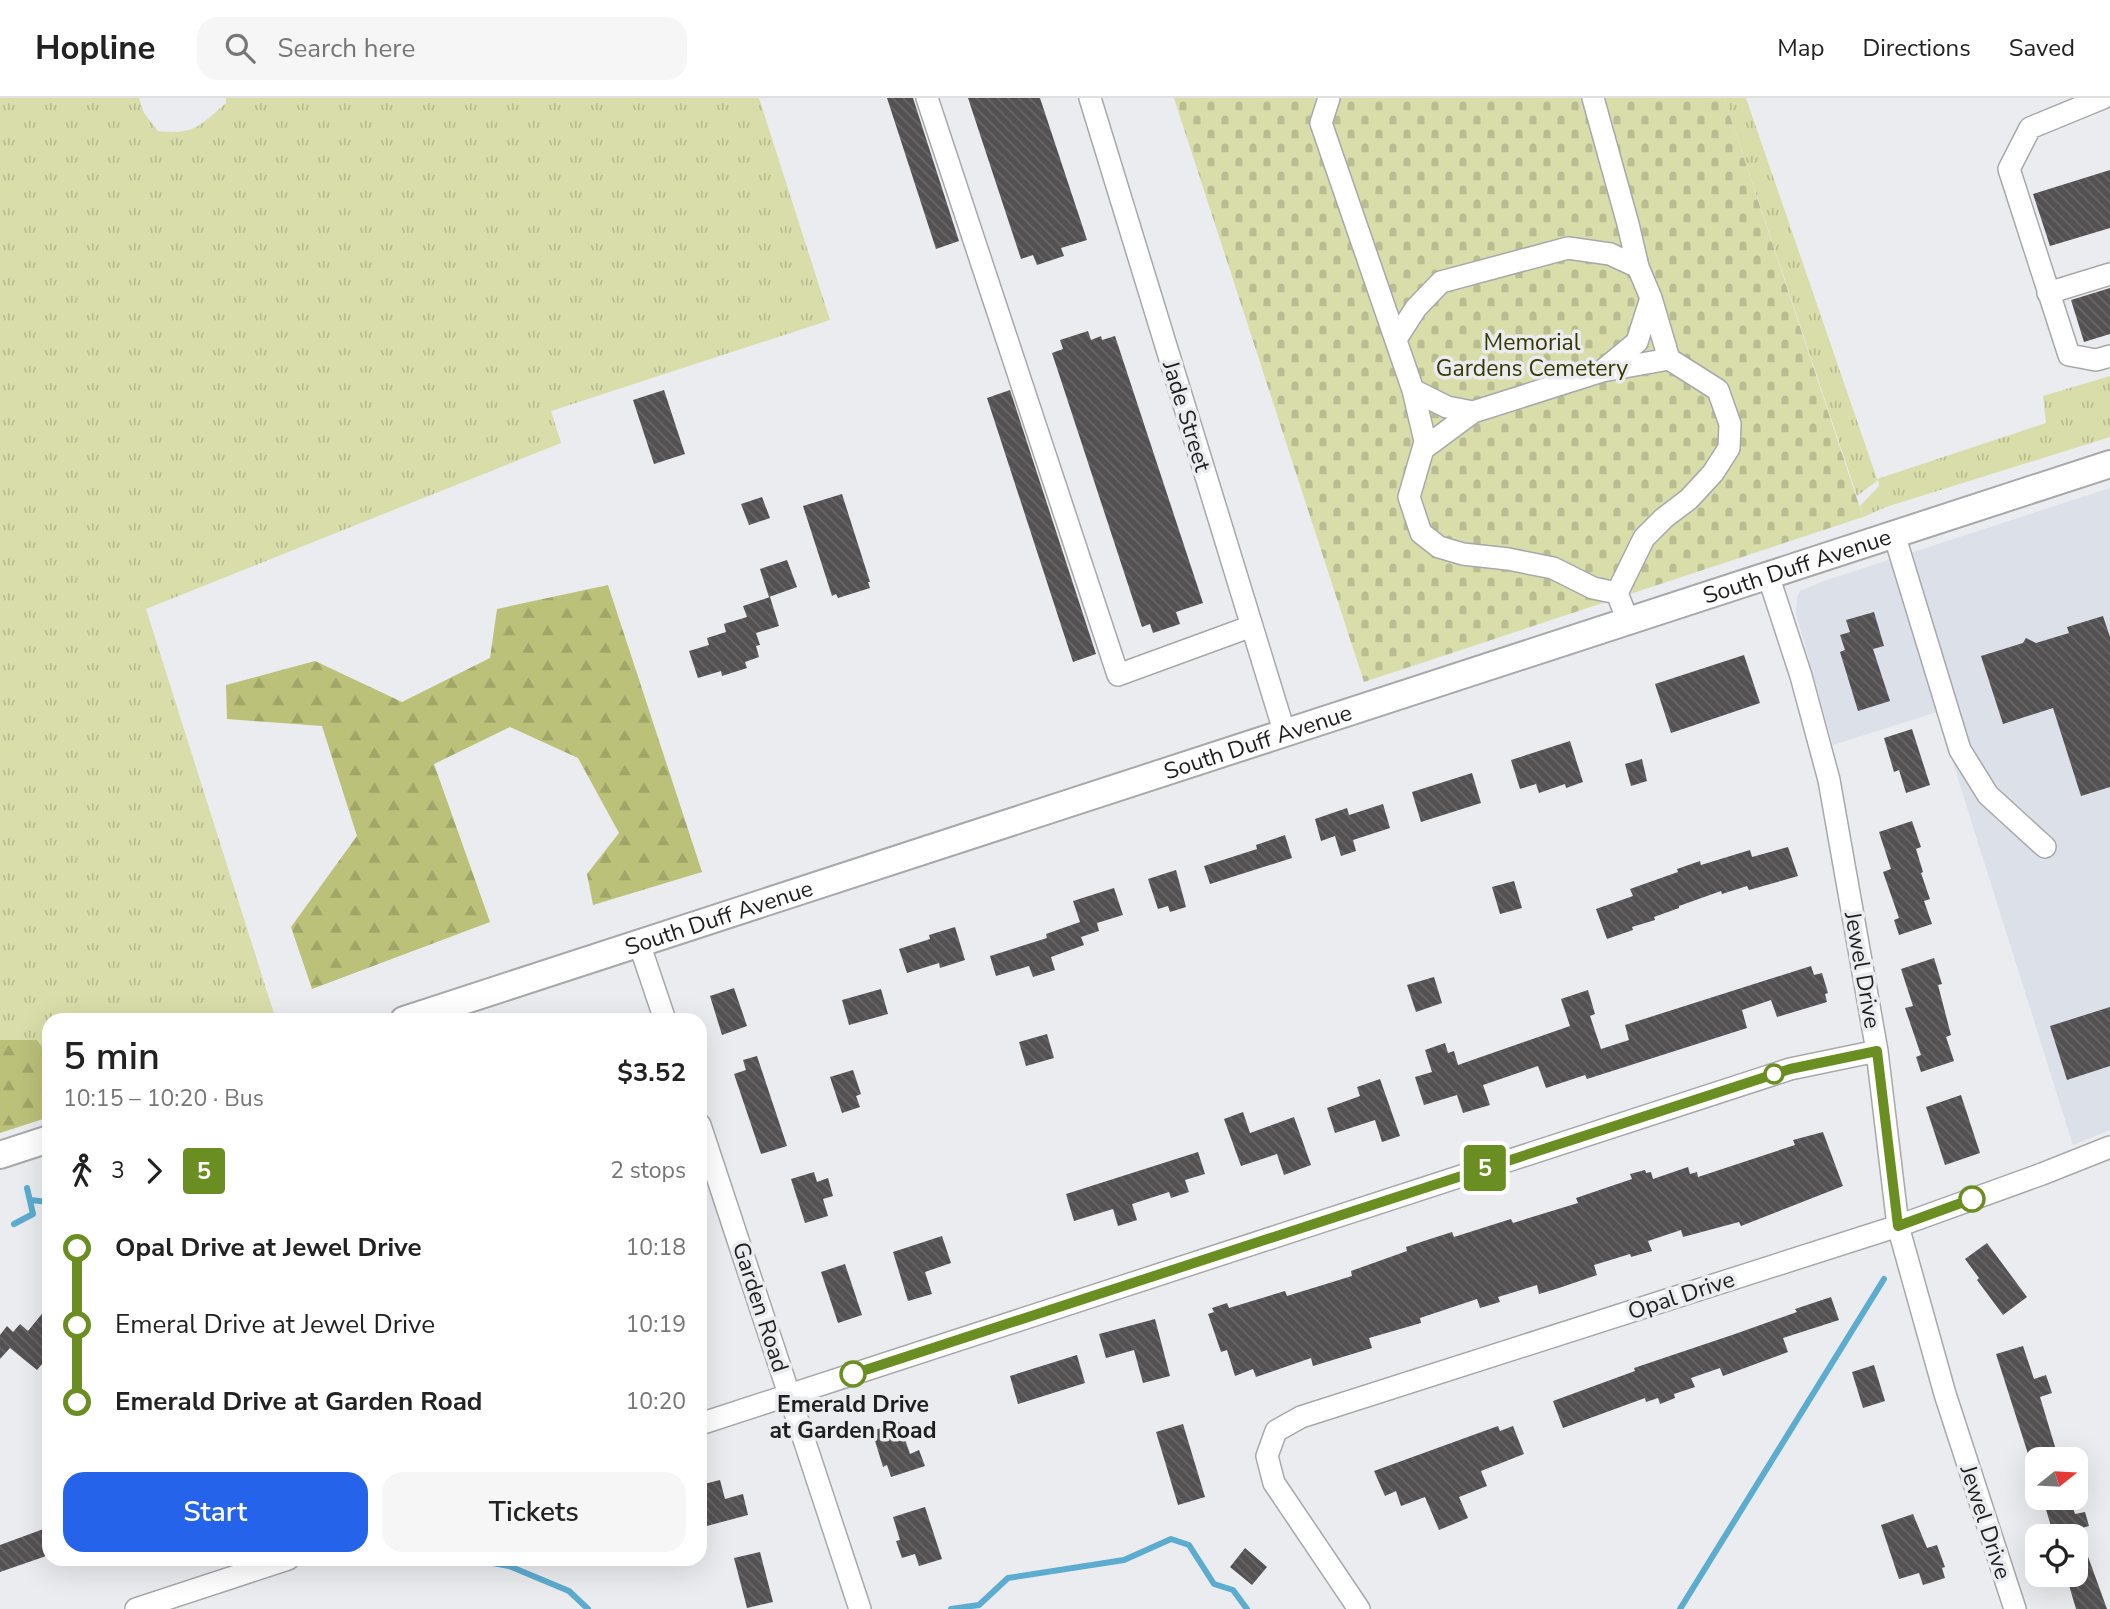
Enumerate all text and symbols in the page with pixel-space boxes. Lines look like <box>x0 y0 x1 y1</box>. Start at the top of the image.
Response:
search box <box>197 17 687 80</box>
text: Hopline <box>35 26 155 71</box>
icon: search <box>221 29 259 67</box>
text: Search here <box>277 31 415 66</box>
text: Map <box>1777 32 1824 64</box>
text: Directions <box>1862 32 1971 64</box>
text: Saved <box>2009 32 2075 64</box>
park label: Memorial Gardens Cemetery <box>1436 327 1628 384</box>
street label: Jade Street <box>1155 356 1218 476</box>
street label: South Duff Avenue <box>1699 521 1895 612</box>
street label: South Duff Avenue <box>1160 697 1356 787</box>
street label: South Duff Avenue <box>621 873 817 963</box>
street label: Jewel Drive <box>1837 908 1888 1031</box>
text: 5 min <box>63 1031 160 1082</box>
text: $3.52 <box>617 1055 686 1090</box>
unlabelled marker <box>1764 1064 1784 1084</box>
text: 10:15 – 10:20 · Bus <box>63 1083 264 1114</box>
line badge: 5 <box>1462 1145 1508 1191</box>
icon: walk <box>63 1152 101 1190</box>
icon: forward <box>135 1152 173 1190</box>
text: 5 <box>1478 1152 1492 1184</box>
text: 3 <box>111 1155 125 1186</box>
text: 5 <box>197 1155 211 1187</box>
text: 2 stops <box>610 1155 686 1186</box>
unlabelled marker <box>1959 1186 1985 1212</box>
text: Opal Drive at Jewel Drive <box>115 1230 422 1265</box>
text: 10:18 <box>626 1232 686 1263</box>
street label: Garden Road <box>725 1238 796 1376</box>
street label: Opal Drive <box>1624 1264 1738 1327</box>
text: Emeral Drive at Jewel Drive <box>115 1307 435 1342</box>
text: 10:19 <box>626 1309 686 1340</box>
marker: Emerald Drive at Garden Road <box>840 1361 866 1387</box>
text: Emerald Drive at Garden Road <box>115 1384 482 1419</box>
text: 10:20 <box>626 1386 686 1417</box>
place label: Emerald Drive at Garden Road <box>769 1389 937 1446</box>
north arrow <box>2025 1447 2088 1510</box>
map controls <box>2025 1447 2088 1587</box>
street label: Jewel Drive <box>1952 1460 2019 1583</box>
button: Start <box>63 1472 368 1552</box>
button: Tickets <box>382 1472 686 1552</box>
button: locate <box>2025 1524 2088 1587</box>

